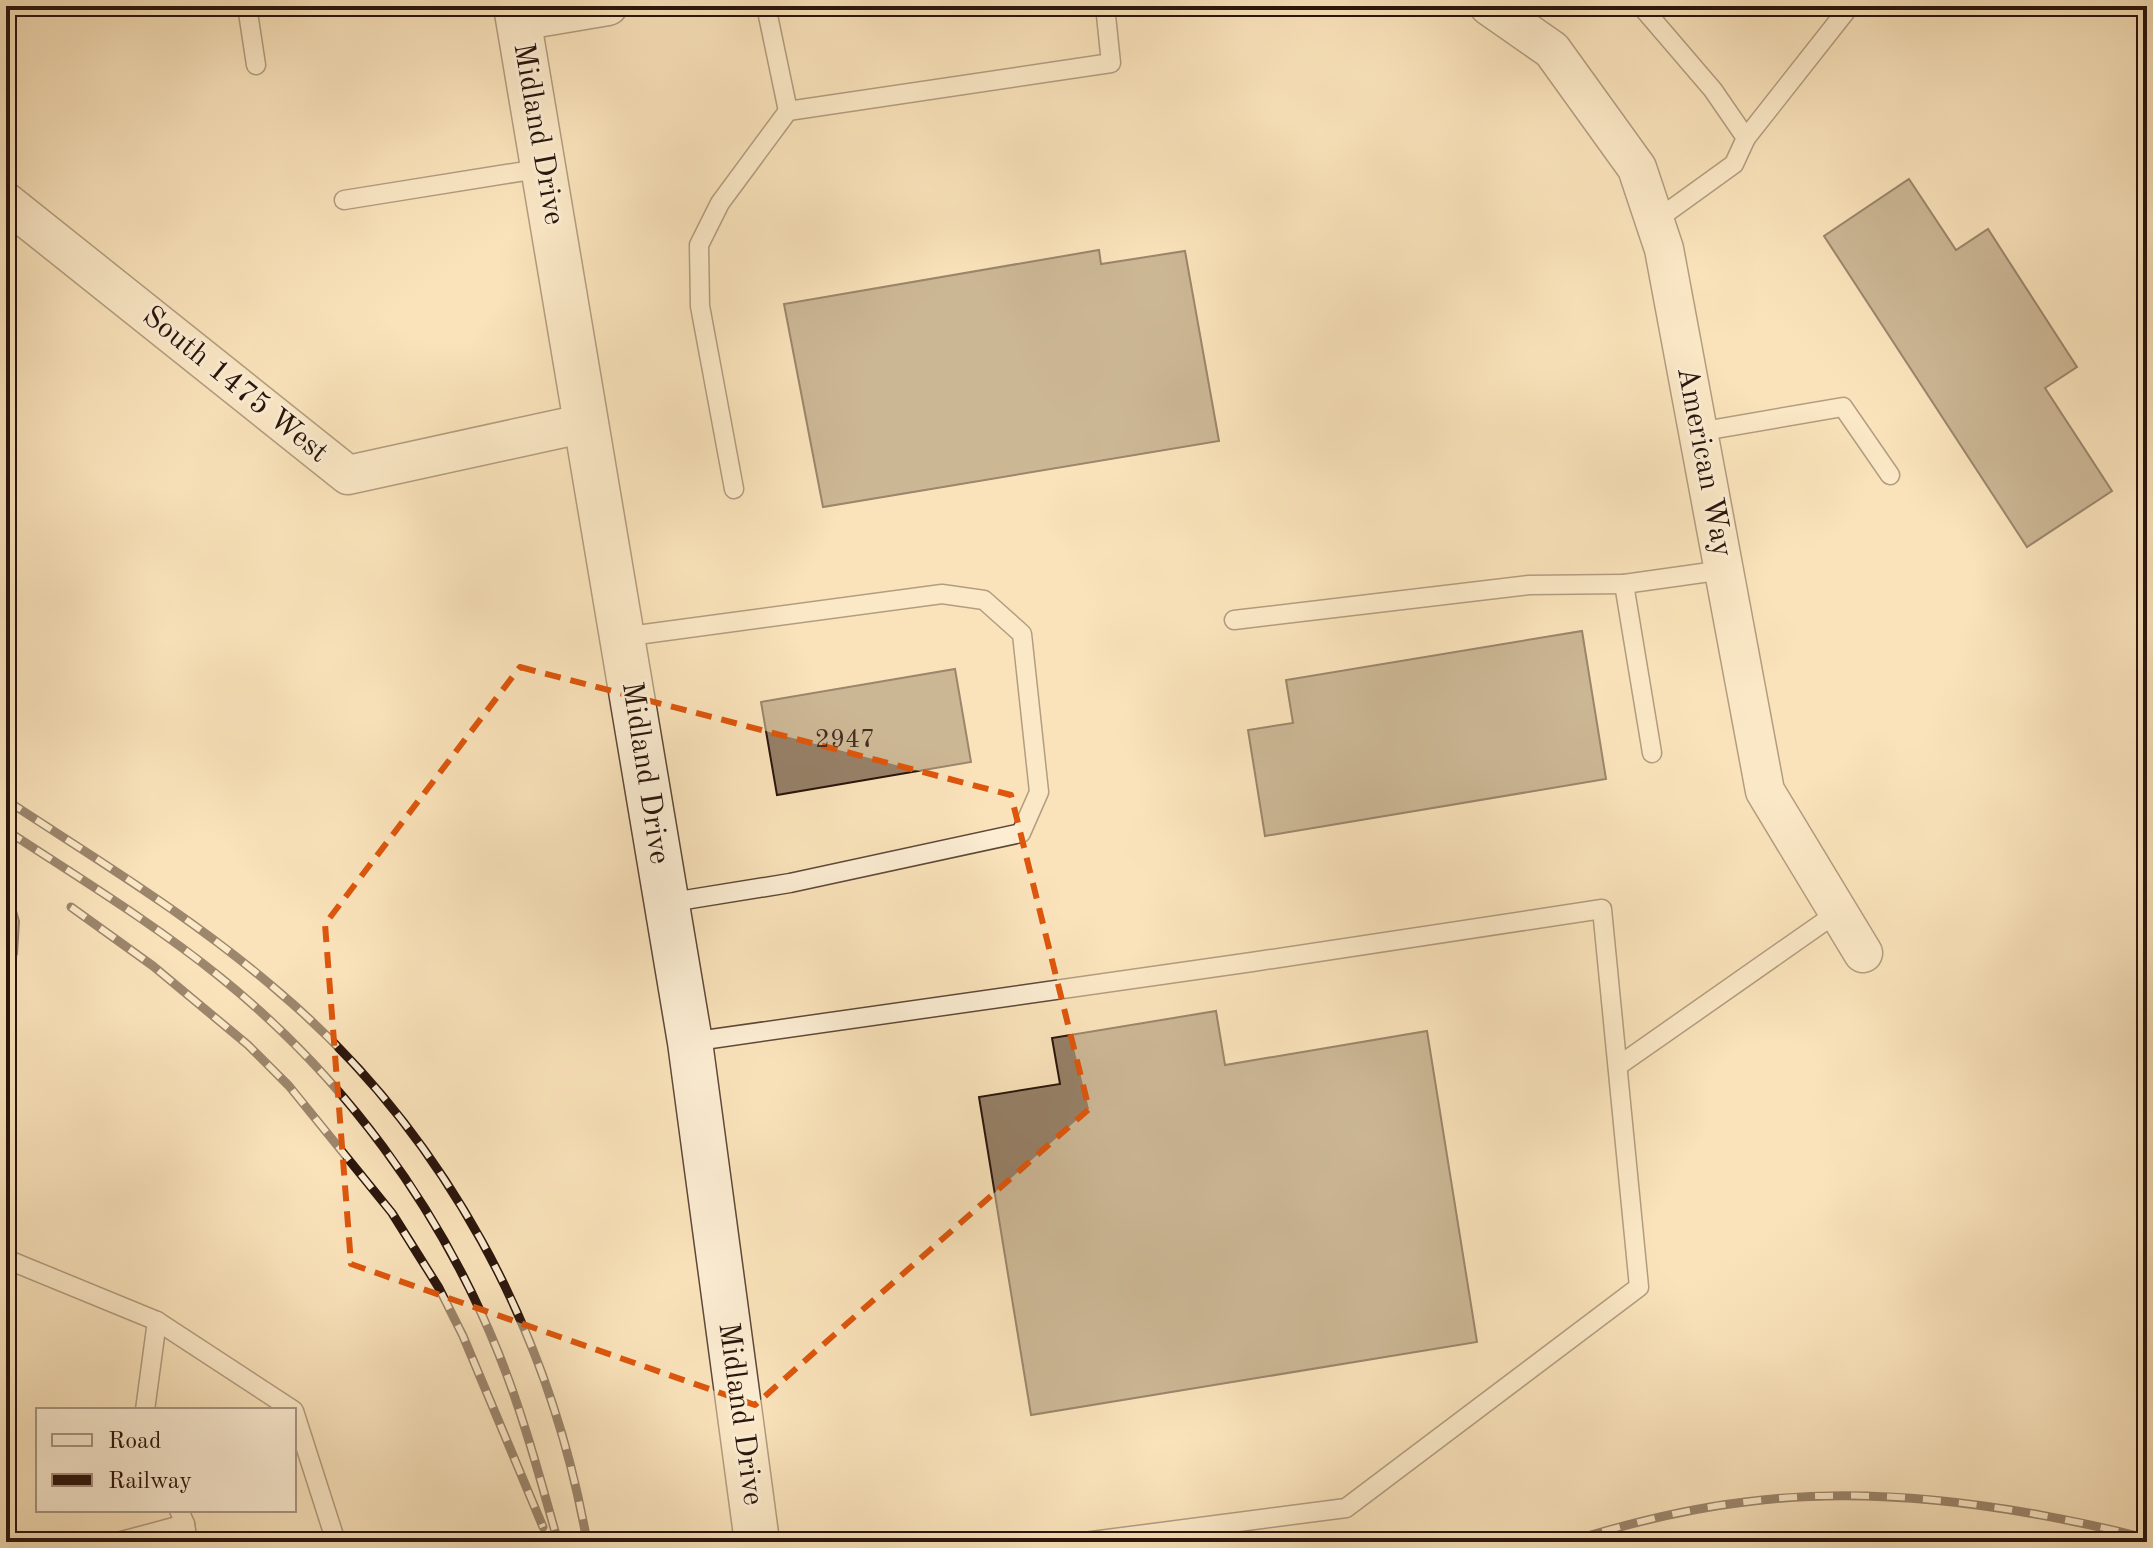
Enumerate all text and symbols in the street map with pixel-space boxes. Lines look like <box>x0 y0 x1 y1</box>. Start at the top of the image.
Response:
street label: Midland Drive <box>507 41 569 227</box>
street label: South 1475 West <box>136 301 334 469</box>
street label: American Way <box>1671 364 1737 560</box>
street label: Midland Drive <box>616 680 674 866</box>
house number: 2947 <box>815 727 875 753</box>
street label: Midland Drive <box>712 1321 768 1507</box>
legend <box>36 1408 296 1512</box>
text: Road <box>108 1430 161 1454</box>
text: Railway <box>108 1470 192 1494</box>

